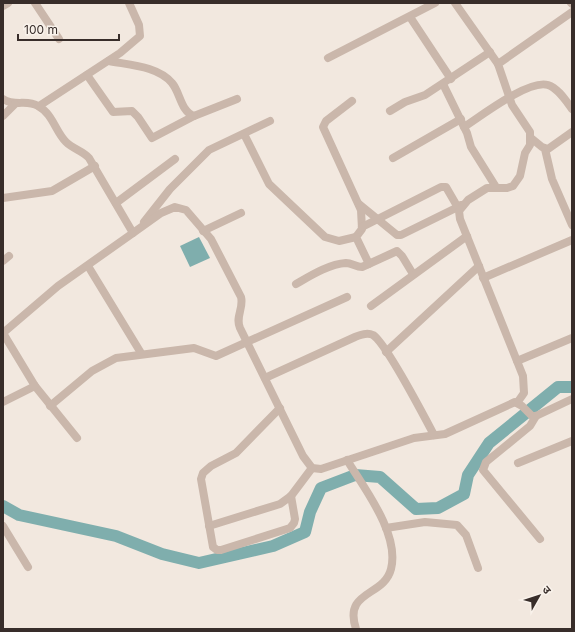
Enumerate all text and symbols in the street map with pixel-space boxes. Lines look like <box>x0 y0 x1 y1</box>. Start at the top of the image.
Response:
scale bar <box>18 16 119 42</box>
text: 100 m <box>24 22 58 37</box>
north arrow <box>519 576 559 616</box>
text: उ <box>539 583 555 597</box>

